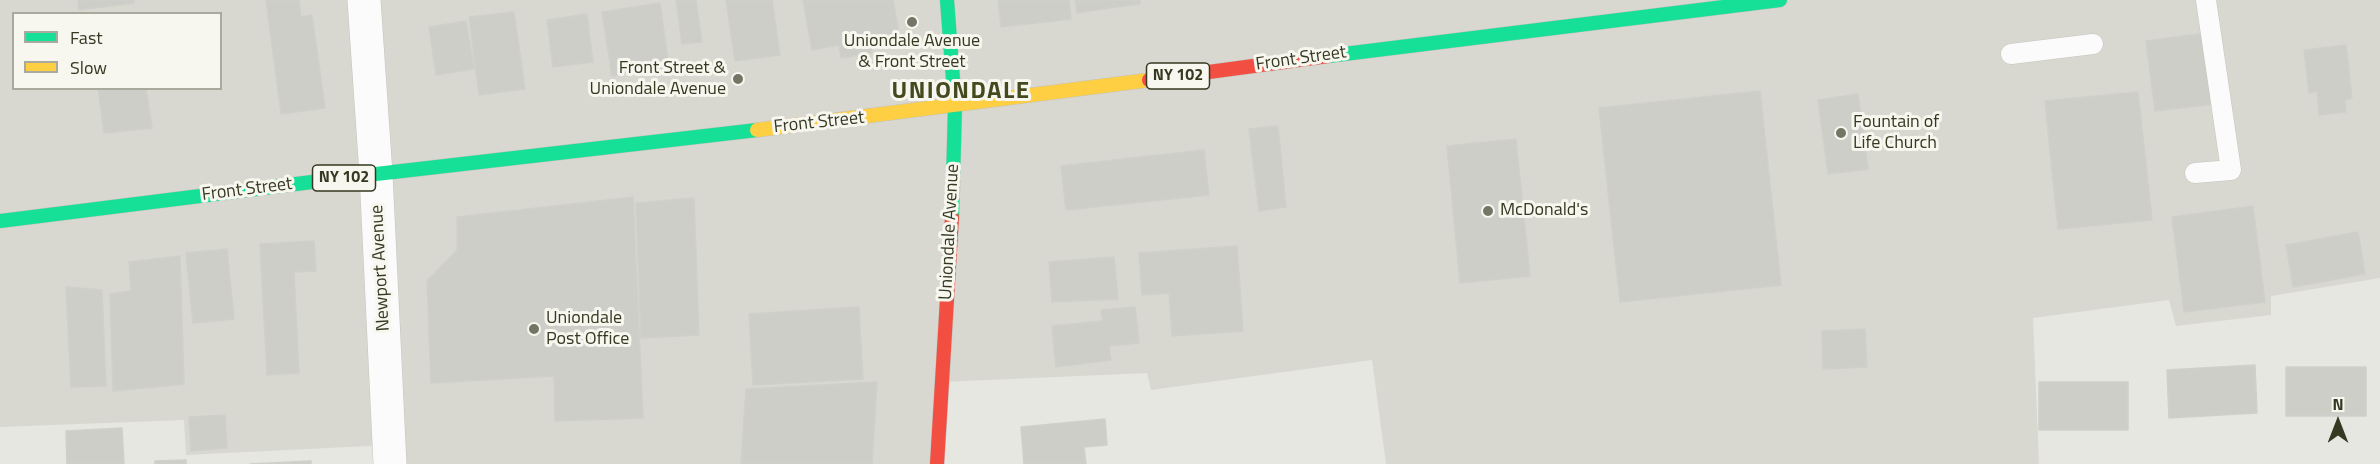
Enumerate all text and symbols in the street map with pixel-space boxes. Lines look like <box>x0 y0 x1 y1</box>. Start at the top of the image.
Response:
legend <box>12 12 222 90</box>
marker: Uniondale Avenue & Front Street <box>905 15 919 29</box>
text: Fast <box>70 24 103 51</box>
place label: Uniondale Avenue & Front Street <box>844 31 980 74</box>
street label: Front Street <box>1254 42 1348 76</box>
text: Slow <box>70 54 107 81</box>
place label: Front Street & Uniondale Avenue <box>590 58 726 100</box>
road number: NY 102 <box>1146 63 1210 89</box>
marker: Front Street & Uniondale Avenue <box>731 72 745 86</box>
district label: UNIONDALE <box>891 78 1031 106</box>
street label: Front Street <box>773 108 865 138</box>
place label: Fountain of Life Church <box>1853 112 1939 154</box>
marker: Fountain of Life Church <box>1834 126 1848 140</box>
street label: Uniondale Avenue <box>936 163 964 301</box>
road number: NY 102 <box>312 165 376 191</box>
street label: Front Street <box>201 174 293 206</box>
place label: McDonald's <box>1500 200 1588 222</box>
street label: Newport Avenue <box>367 204 395 332</box>
marker: McDonald's <box>1481 204 1495 218</box>
place label: Uniondale Post Office <box>546 308 629 350</box>
marker: Uniondale Post Office <box>527 322 541 336</box>
north arrow <box>2308 392 2368 452</box>
text: N <box>2332 392 2344 416</box>

